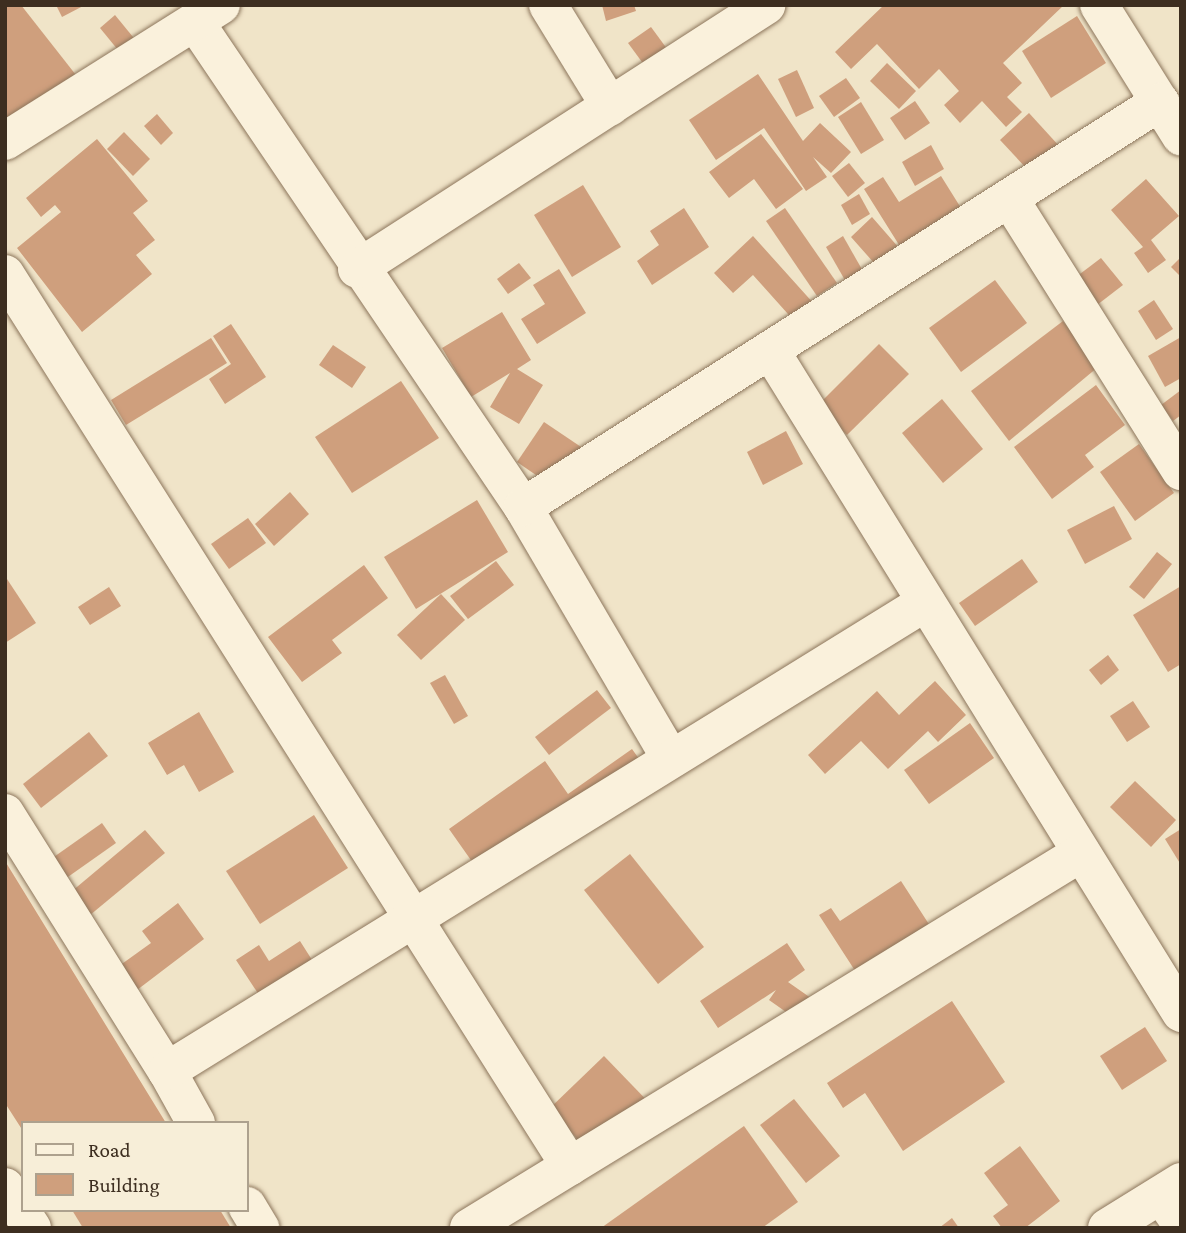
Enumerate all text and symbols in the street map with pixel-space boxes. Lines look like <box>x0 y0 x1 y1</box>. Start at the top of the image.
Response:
legend <box>21 1121 248 1212</box>
text: Road <box>88 1138 131 1162</box>
text: Building <box>88 1173 160 1197</box>

